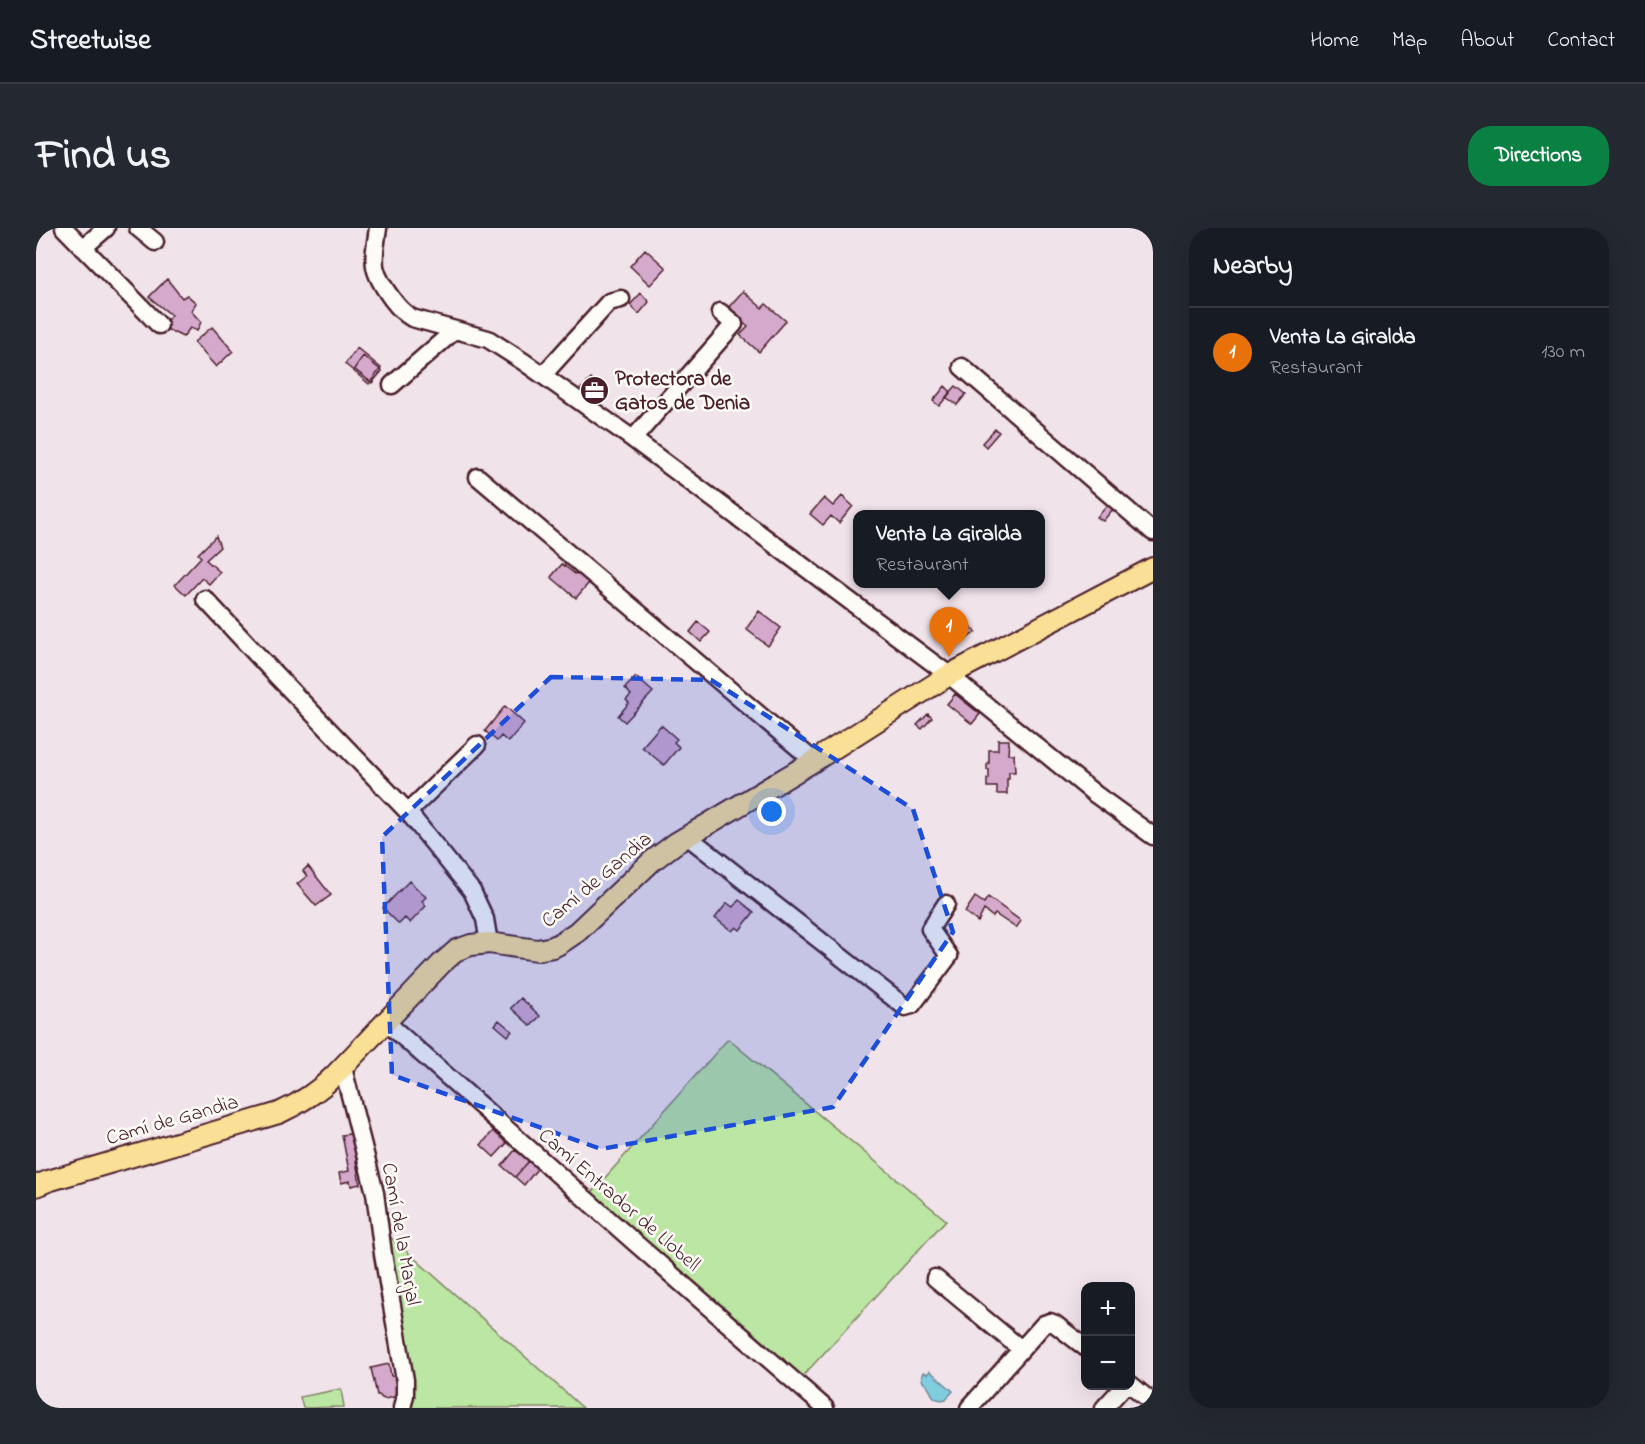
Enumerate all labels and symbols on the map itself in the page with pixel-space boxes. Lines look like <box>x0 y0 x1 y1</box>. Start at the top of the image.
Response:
place label: Protectora de Gatos de Denia <box>615 365 750 419</box>
office icon: Protectora de Gatos de Denia <box>578 374 610 406</box>
pin: 1 <box>930 608 968 657</box>
your location <box>757 797 786 826</box>
street label: Camí de Gandia <box>535 825 659 936</box>
street label: Camí de Gandia <box>103 1088 242 1154</box>
street label: Camí Entrador de Llobell <box>531 1122 706 1279</box>
street label: Camí de la Marjal <box>373 1161 427 1308</box>

